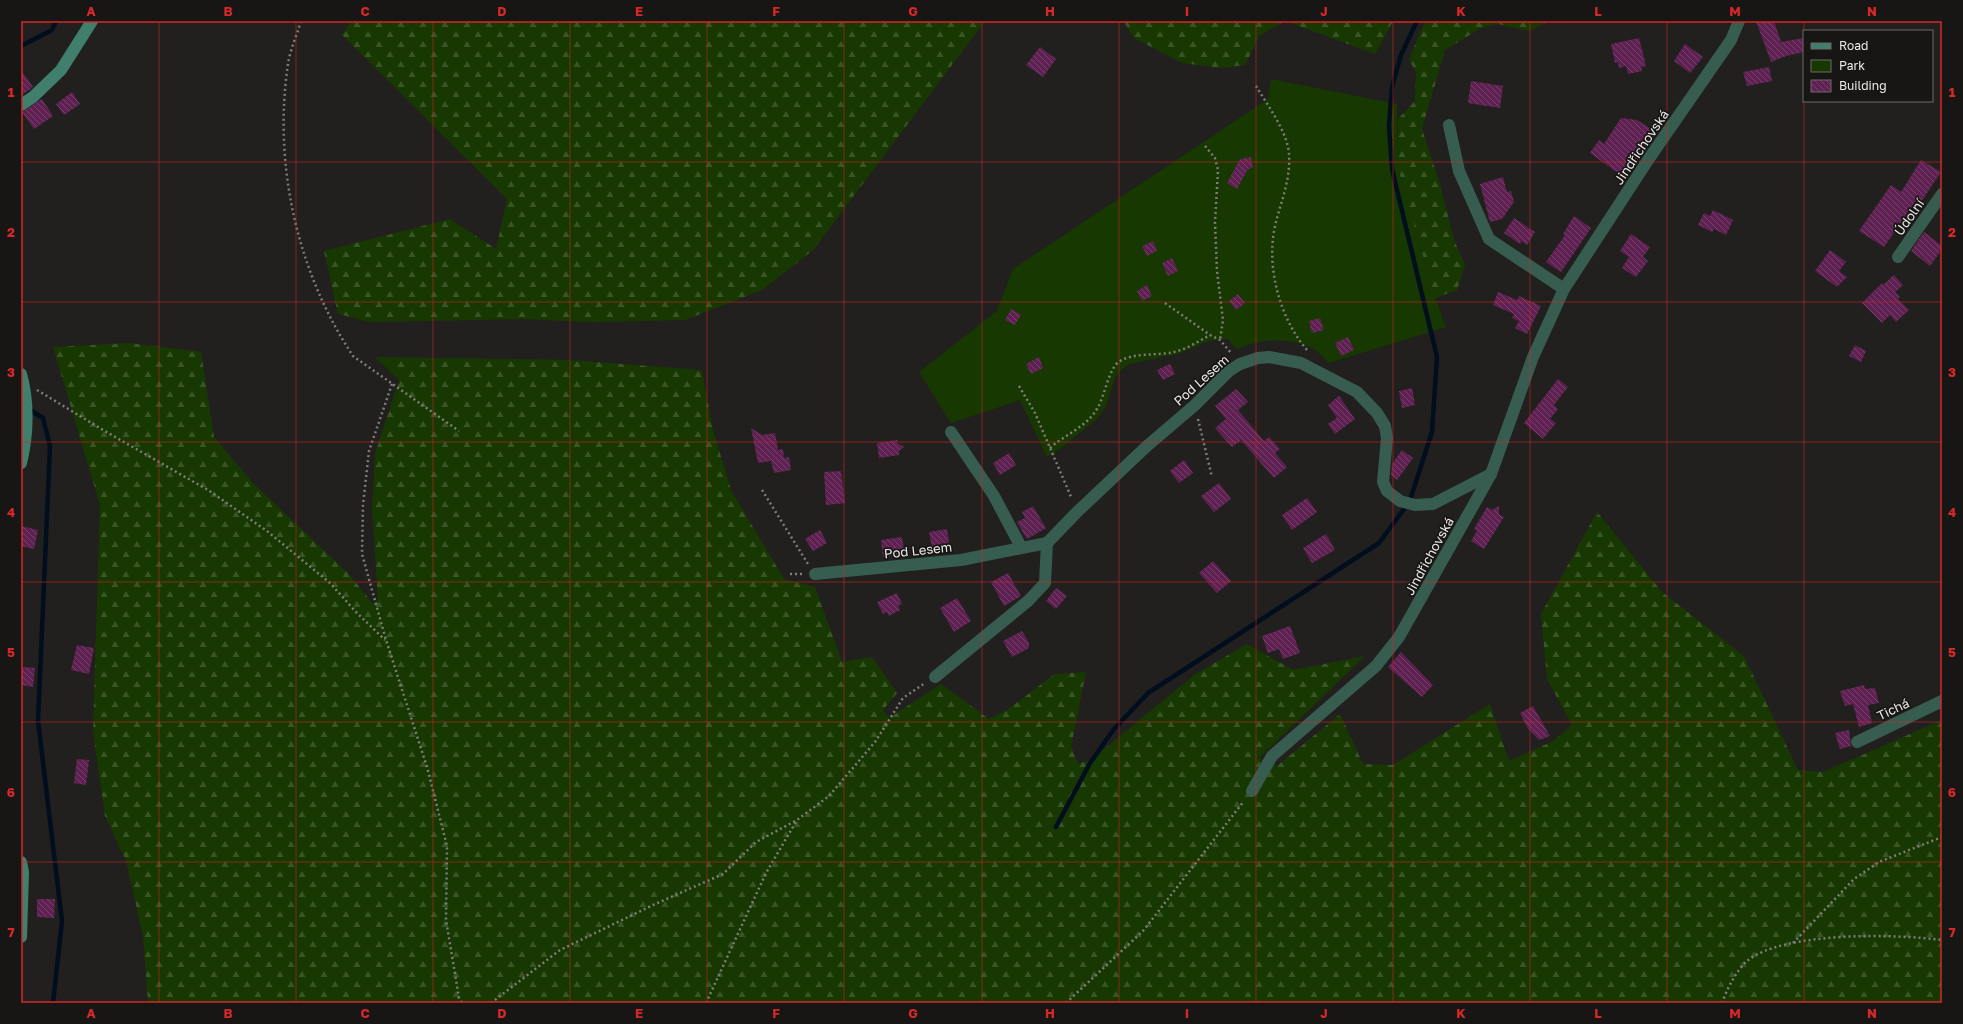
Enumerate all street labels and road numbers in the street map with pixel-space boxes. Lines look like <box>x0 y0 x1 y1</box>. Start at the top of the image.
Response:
street label: Jindřichovská <box>1610 107 1672 187</box>
street label: Údolní <box>1891 194 1928 238</box>
street label: Pod Lesem <box>1170 351 1232 409</box>
street label: Jindřichovská <box>1401 514 1457 598</box>
street label: Pod Lesem <box>883 538 953 562</box>
street label: Tichá <box>1874 695 1912 723</box>

